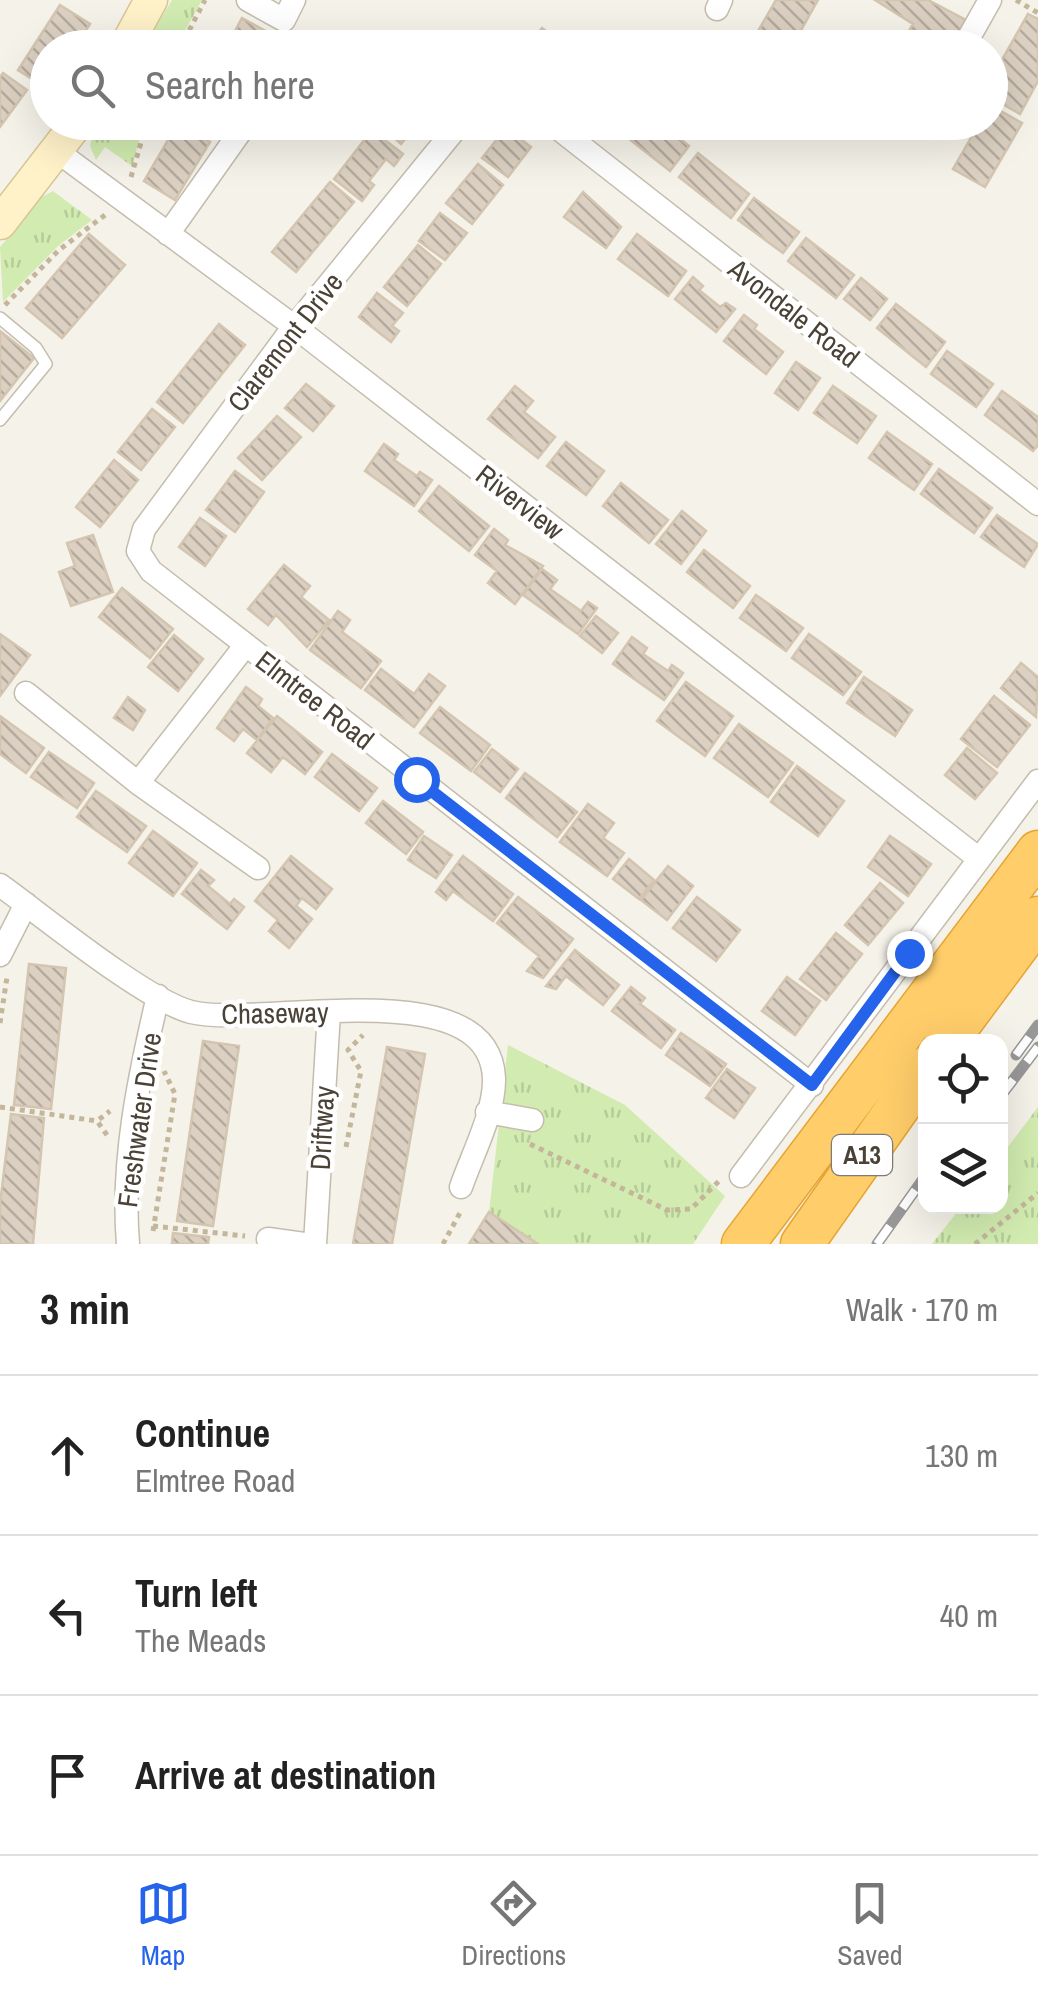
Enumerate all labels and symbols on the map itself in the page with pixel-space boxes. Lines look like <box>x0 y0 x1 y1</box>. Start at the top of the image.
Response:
street label: Avondale Road <box>720 249 867 376</box>
street label: Claremont Drive <box>219 264 351 420</box>
street label: Riverview <box>468 456 572 549</box>
street label: Elmtree Road <box>248 642 382 758</box>
route start <box>394 757 440 803</box>
route end <box>887 931 933 977</box>
street label: Chaseway <box>221 993 329 1033</box>
street label: Freshwater Drive <box>108 1030 170 1210</box>
street label: Driftway <box>301 1084 343 1171</box>
road number: A13 <box>832 1135 892 1175</box>

